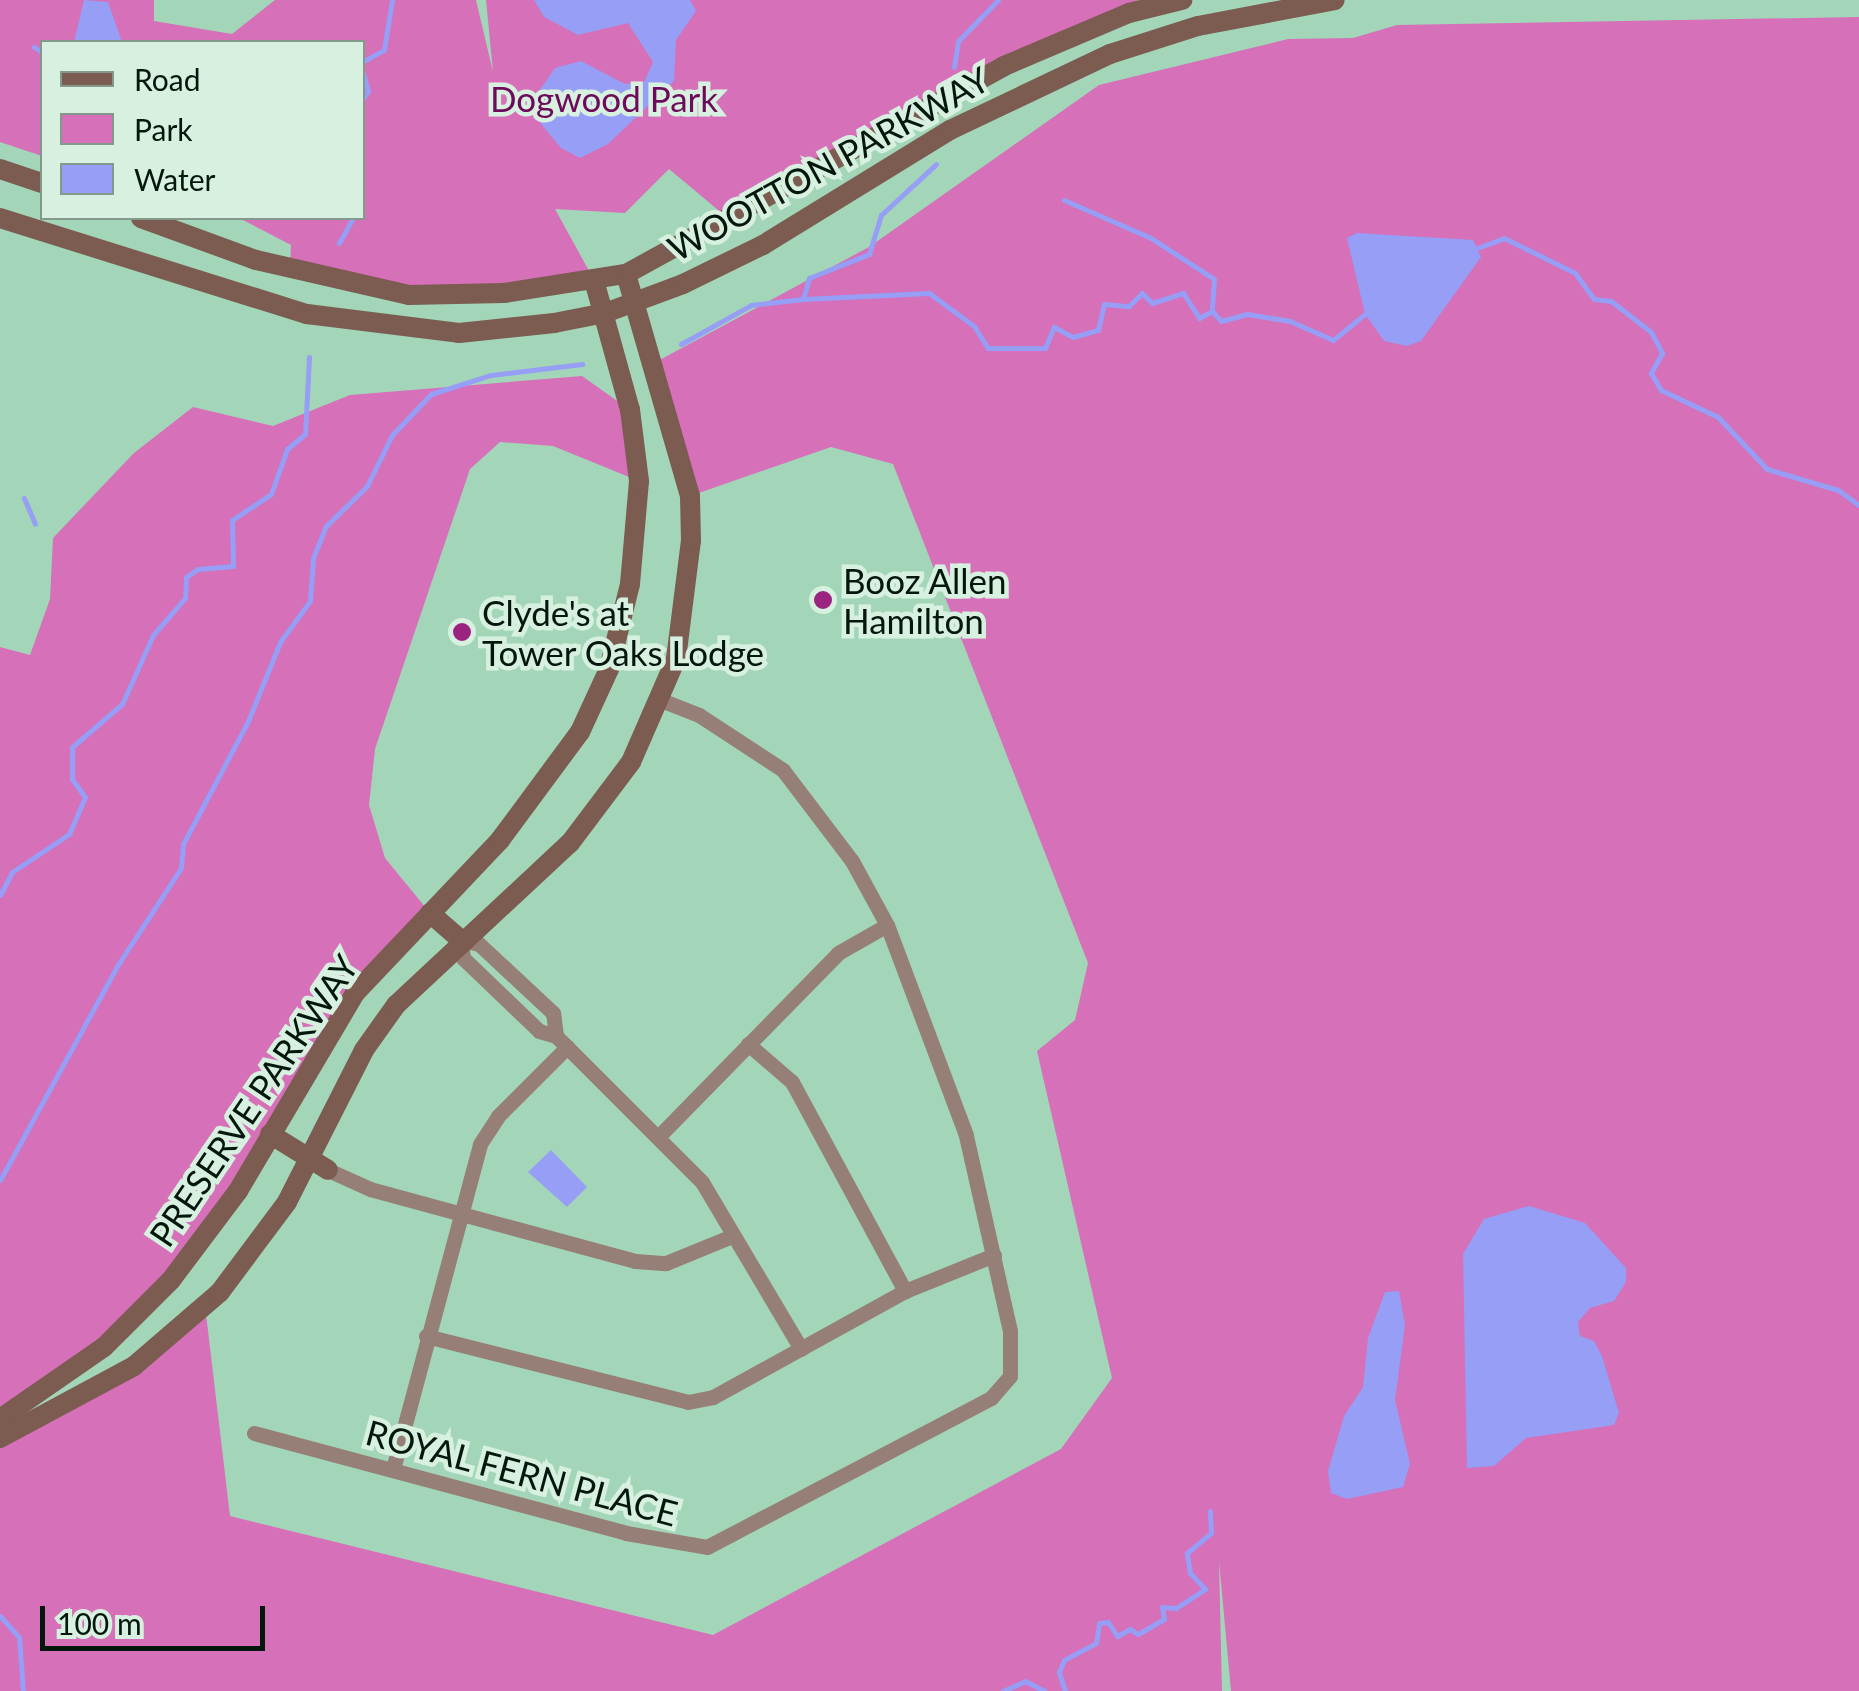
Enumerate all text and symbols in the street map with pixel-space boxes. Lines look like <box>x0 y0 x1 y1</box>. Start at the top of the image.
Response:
legend <box>40 40 365 220</box>
street label: WOOTTON PARKWAY <box>660 57 996 269</box>
text: Road <box>134 61 201 97</box>
park label: Dogwood Park <box>490 77 718 119</box>
text: Park <box>134 111 193 147</box>
text: Water <box>134 161 216 197</box>
place label: Booz Allen Hamilton <box>843 559 1008 641</box>
marker: Booz Allen Hamilton <box>812 589 834 611</box>
place label: Clyde's at Tower Oaks Lodge <box>482 591 765 673</box>
marker: Clyde's at Tower Oaks Lodge <box>451 621 473 643</box>
street label: PRESERVE PARKWAY <box>140 946 366 1254</box>
street label: ROYAL FERN PLACE <box>361 1410 683 1534</box>
scale bar <box>45 1586 270 1648</box>
text: 100 m <box>57 1605 142 1641</box>

